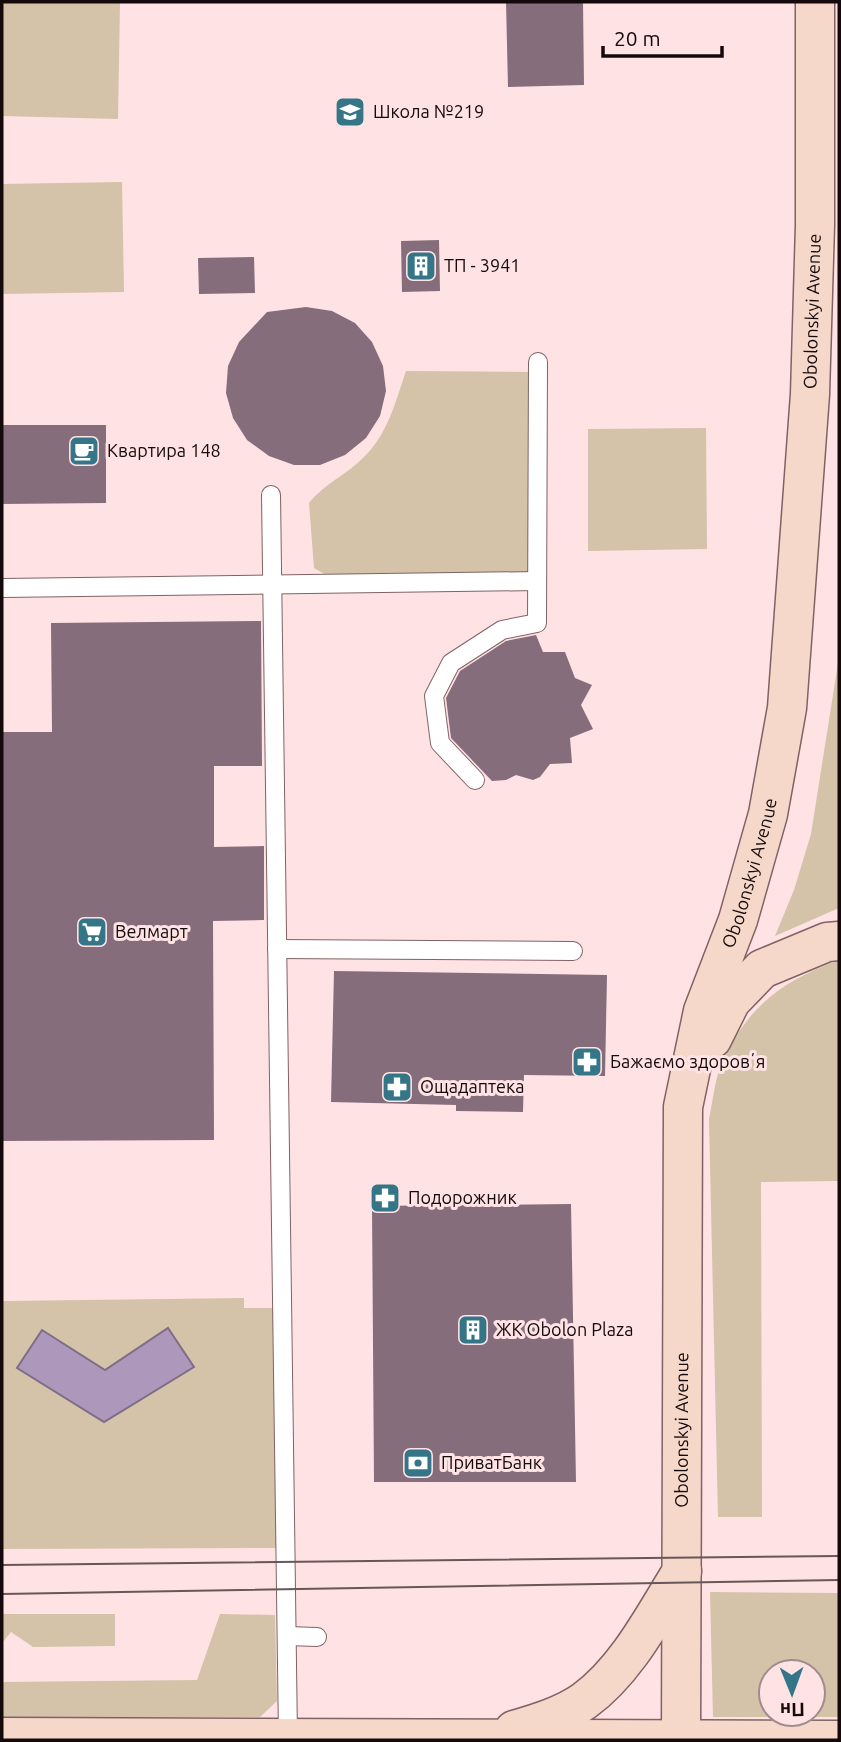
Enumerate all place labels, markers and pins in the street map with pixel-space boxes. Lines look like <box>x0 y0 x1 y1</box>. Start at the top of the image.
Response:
school or university icon: Школа №219 <box>333 95 367 129</box>
place label: Школа №219 <box>373 101 484 121</box>
building icon: ТП - 3941 <box>404 249 438 283</box>
place label: ТП - 3941 <box>444 255 520 275</box>
cafe icon: Квартира 148 <box>67 434 101 468</box>
place label: Квартира 148 <box>107 440 221 460</box>
supermarket icon: Велмарт <box>75 915 109 949</box>
place label: Велмарт <box>115 921 188 941</box>
pharmacy icon: Бажаємо здоровʼя <box>570 1045 604 1079</box>
place label: Бажаємо здоровʼя <box>610 1051 765 1071</box>
pharmacy icon: Ощадаптека <box>380 1070 414 1104</box>
place label: Ощадаптека <box>420 1076 525 1096</box>
pharmacy icon: Подорожник <box>368 1181 402 1215</box>
place label: Подорожник <box>408 1187 517 1207</box>
building icon: ЖК Obolon Plaza <box>456 1313 490 1347</box>
place label: ЖК Obolon Plaza <box>496 1319 634 1339</box>
bank icon: ПриватБанк <box>401 1446 435 1480</box>
place label: ПриватБанк <box>441 1452 542 1472</box>

